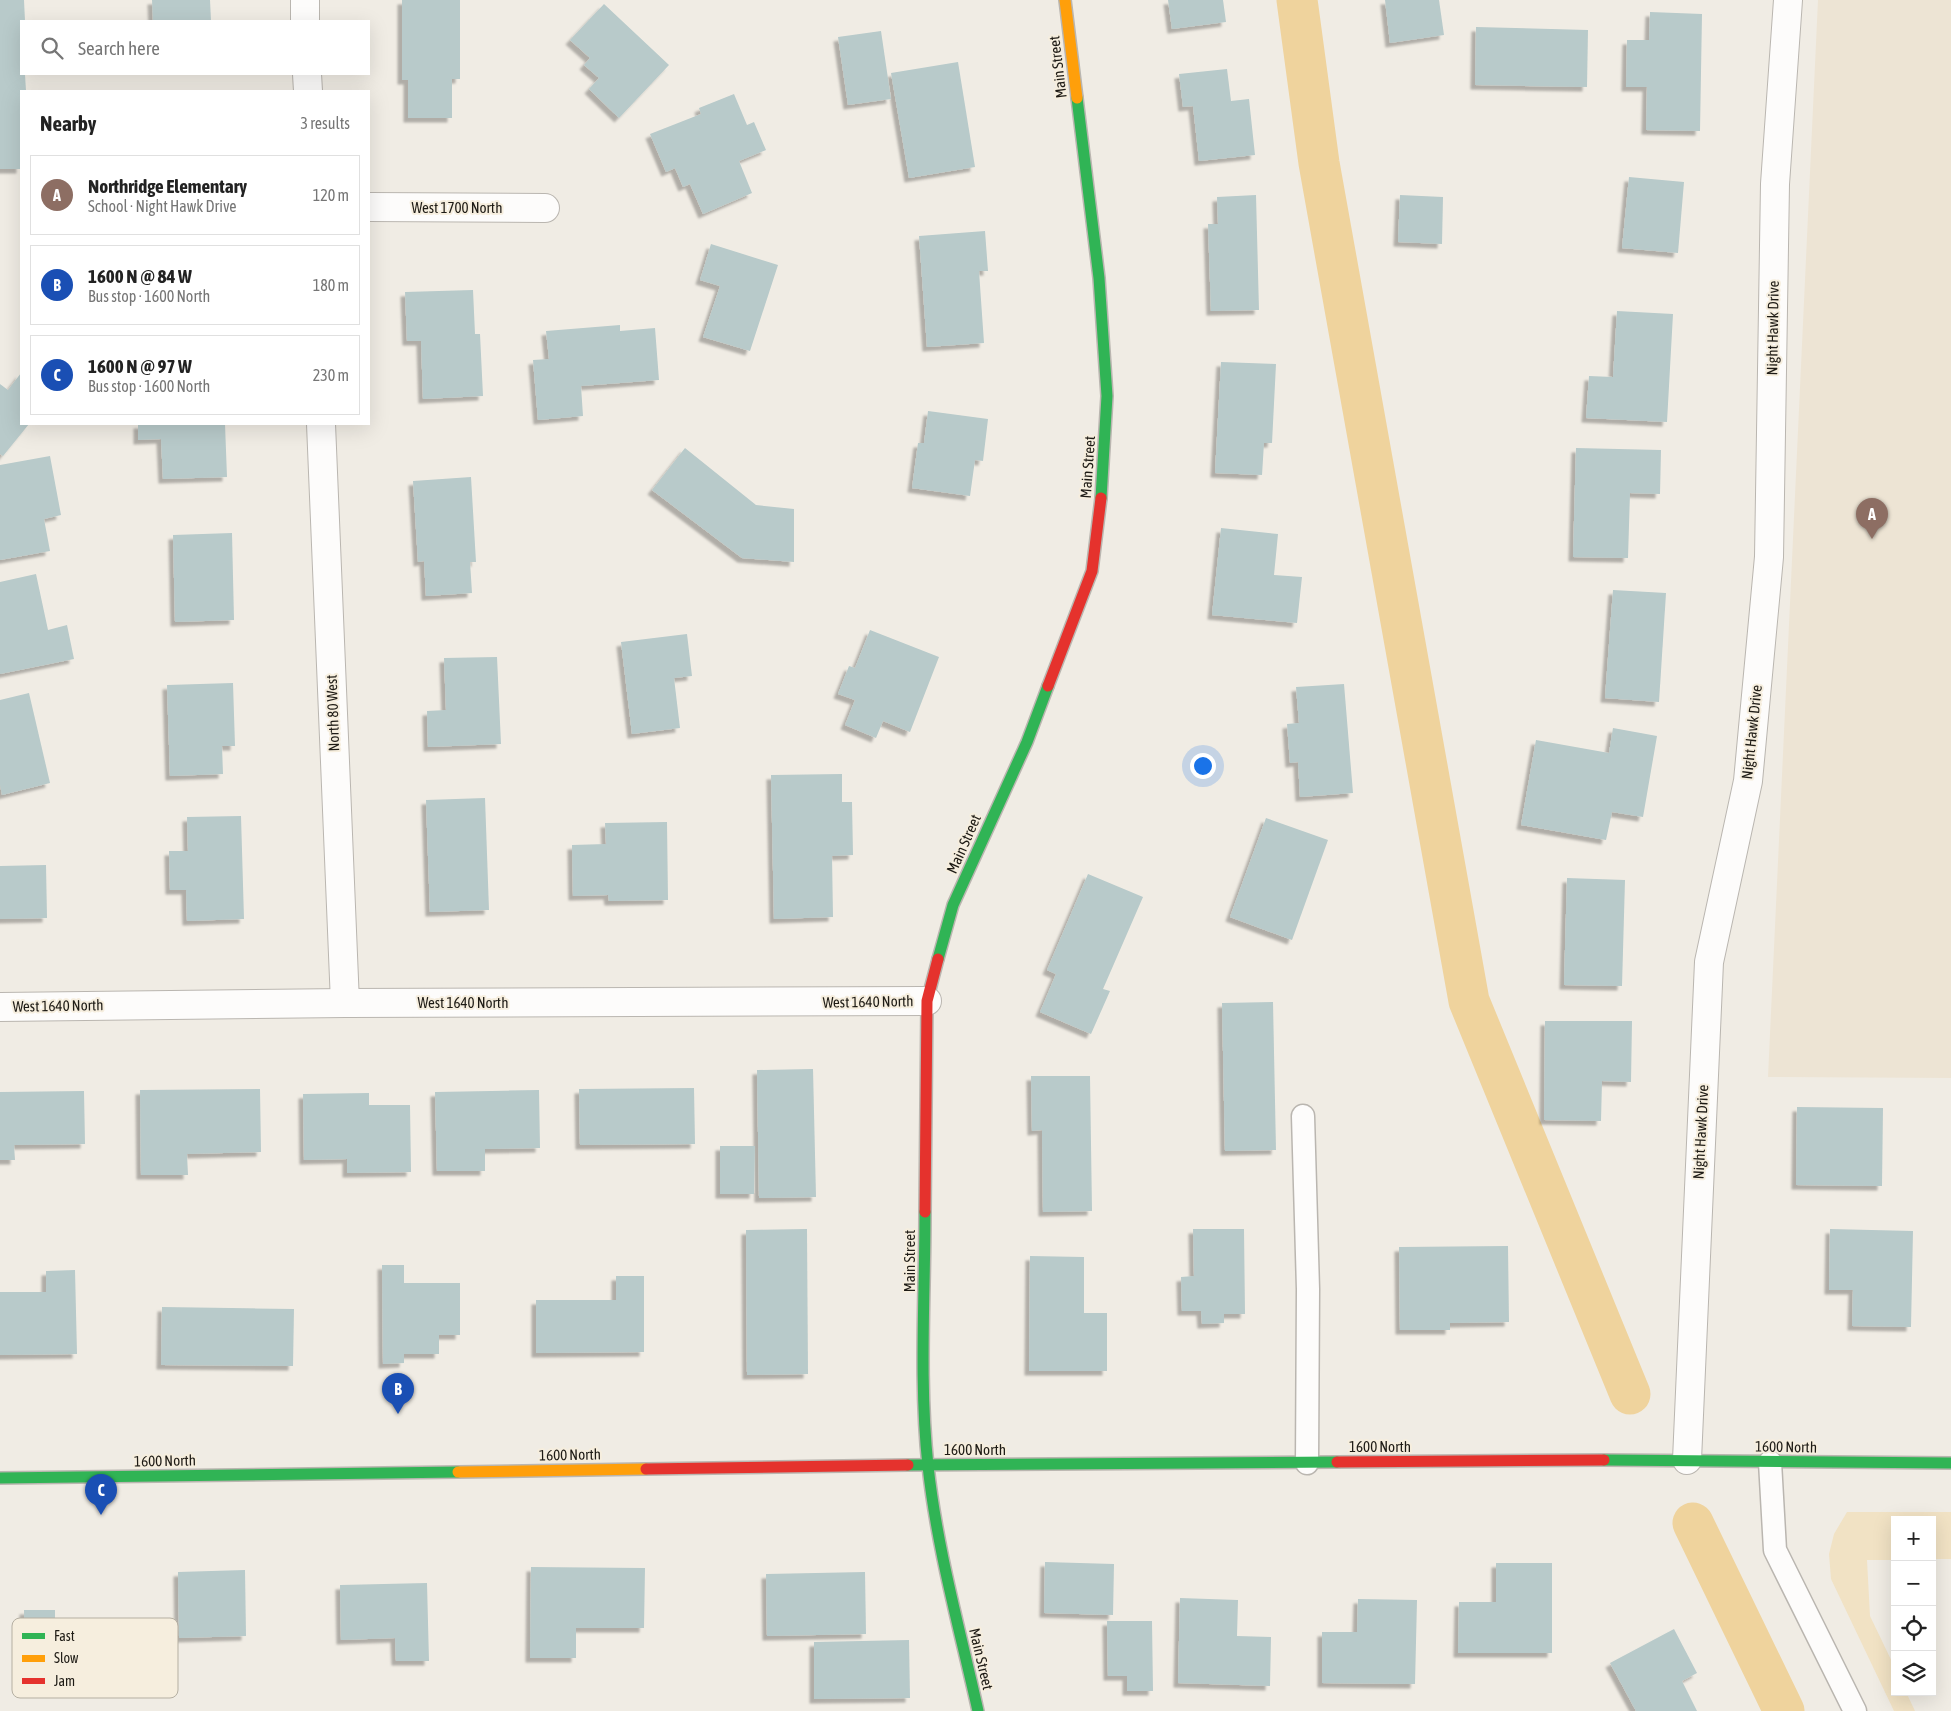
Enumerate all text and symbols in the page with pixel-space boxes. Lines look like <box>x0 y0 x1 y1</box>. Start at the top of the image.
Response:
search box <box>20 20 370 75</box>
icon: search <box>38 34 66 62</box>
street label: Main Street <box>1045 35 1070 99</box>
text: Search here <box>78 37 160 59</box>
text: Nearby <box>40 111 96 135</box>
text: 3 results <box>300 114 350 132</box>
text: Northridge Elementary <box>88 175 247 197</box>
text: A <box>53 186 61 204</box>
text: 120 m <box>313 186 349 204</box>
text: School · Night Hawk Drive <box>88 197 237 215</box>
street label: West 1700 North <box>412 199 502 216</box>
text: 1600 N @ 84 W <box>88 265 192 287</box>
text: B <box>53 276 61 294</box>
text: 180 m <box>313 276 349 294</box>
street label: Night Hawk Drive <box>1763 280 1782 376</box>
text: Bus stop · 1600 North <box>88 287 210 305</box>
text: 1600 N @ 97 W <box>88 355 192 377</box>
text: C <box>53 366 61 384</box>
text: 230 m <box>313 366 349 384</box>
text: Bus stop · 1600 North <box>88 377 210 395</box>
street label: Main Street <box>1077 435 1098 499</box>
pin: A <box>1856 498 1888 539</box>
street label: North 80 West <box>323 674 342 752</box>
street label: Night Hawk Drive <box>1738 684 1765 780</box>
your location <box>1190 753 1216 779</box>
street label: Main Street <box>943 812 984 876</box>
street label: West 1640 North <box>822 992 914 1011</box>
street label: West 1640 North <box>418 994 508 1011</box>
street label: West 1640 North <box>12 996 104 1015</box>
street label: Night Hawk Drive <box>1690 1084 1711 1180</box>
street label: Main Street <box>901 1230 918 1292</box>
pin: B <box>382 1373 414 1414</box>
street label: 1600 North <box>1755 1437 1817 1456</box>
street label: 1600 North <box>1349 1438 1411 1455</box>
street label: 1600 North <box>944 1441 1006 1458</box>
street label: 1600 North <box>539 1445 601 1464</box>
street label: 1600 North <box>134 1451 196 1470</box>
pin: C <box>85 1474 117 1515</box>
map controls <box>1891 1516 1936 1696</box>
button: + <box>1891 1516 1936 1561</box>
button: − <box>1891 1561 1936 1606</box>
button: locate <box>1891 1606 1936 1651</box>
legend <box>12 1618 178 1698</box>
street label: Main Street <box>966 1626 997 1691</box>
text: Fast <box>54 1628 75 1644</box>
text: Slow <box>54 1650 79 1666</box>
button: layers <box>1891 1651 1936 1696</box>
text: Jam <box>54 1673 75 1689</box>

